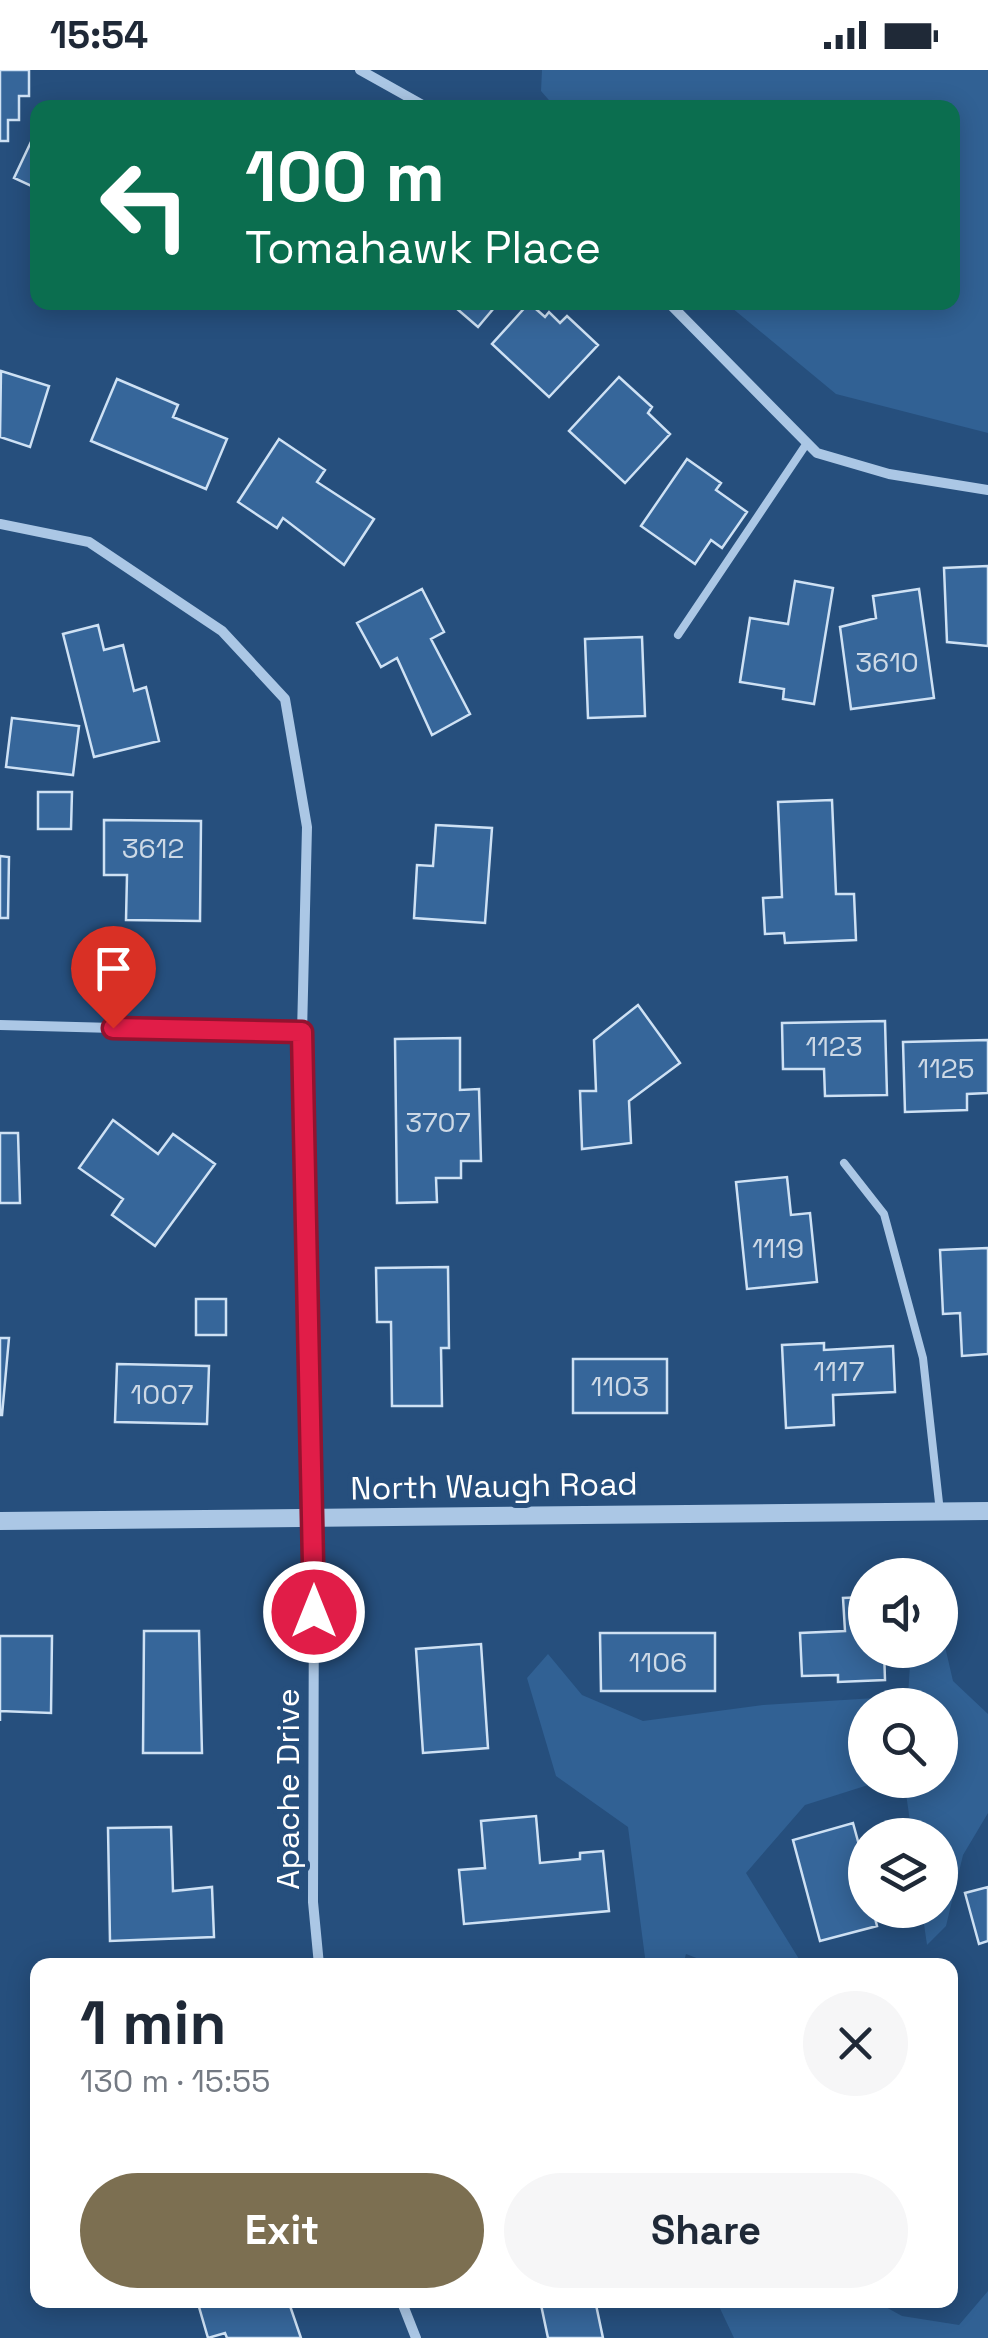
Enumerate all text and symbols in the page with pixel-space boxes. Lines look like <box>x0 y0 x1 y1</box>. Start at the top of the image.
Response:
text: 15:54 <box>50 11 148 59</box>
text: 100 m <box>245 132 445 221</box>
icon: left <box>80 140 210 270</box>
text: Tomahawk Place <box>245 219 601 276</box>
house number: 3610 <box>855 644 919 680</box>
house number: 3612 <box>122 830 184 866</box>
pin <box>71 926 156 1029</box>
icon: arrive <box>86 941 141 996</box>
house number: 1123 <box>805 1028 863 1064</box>
house number: 1125 <box>917 1050 975 1086</box>
house number: 3707 <box>405 1104 471 1140</box>
house number: 1119 <box>752 1230 804 1266</box>
house number: 1117 <box>814 1353 864 1389</box>
house number: 1103 <box>591 1368 649 1404</box>
house number: 1007 <box>131 1376 193 1412</box>
street label: North Waugh Road <box>350 1463 638 1509</box>
map controls <box>848 1558 958 1928</box>
button: sound <box>848 1558 958 1668</box>
position arrow <box>262 1560 366 1664</box>
house number: 1106 <box>629 1644 687 1680</box>
street label: Apache Drive <box>268 1688 308 1890</box>
button: search <box>848 1688 958 1798</box>
button: layers <box>848 1818 958 1928</box>
text: 1 min <box>80 1985 227 2062</box>
button: close <box>803 1991 908 2096</box>
text: 130 m · 15:55 <box>80 2061 270 2101</box>
button: Exit <box>80 2173 484 2288</box>
button: Share <box>504 2173 908 2288</box>

